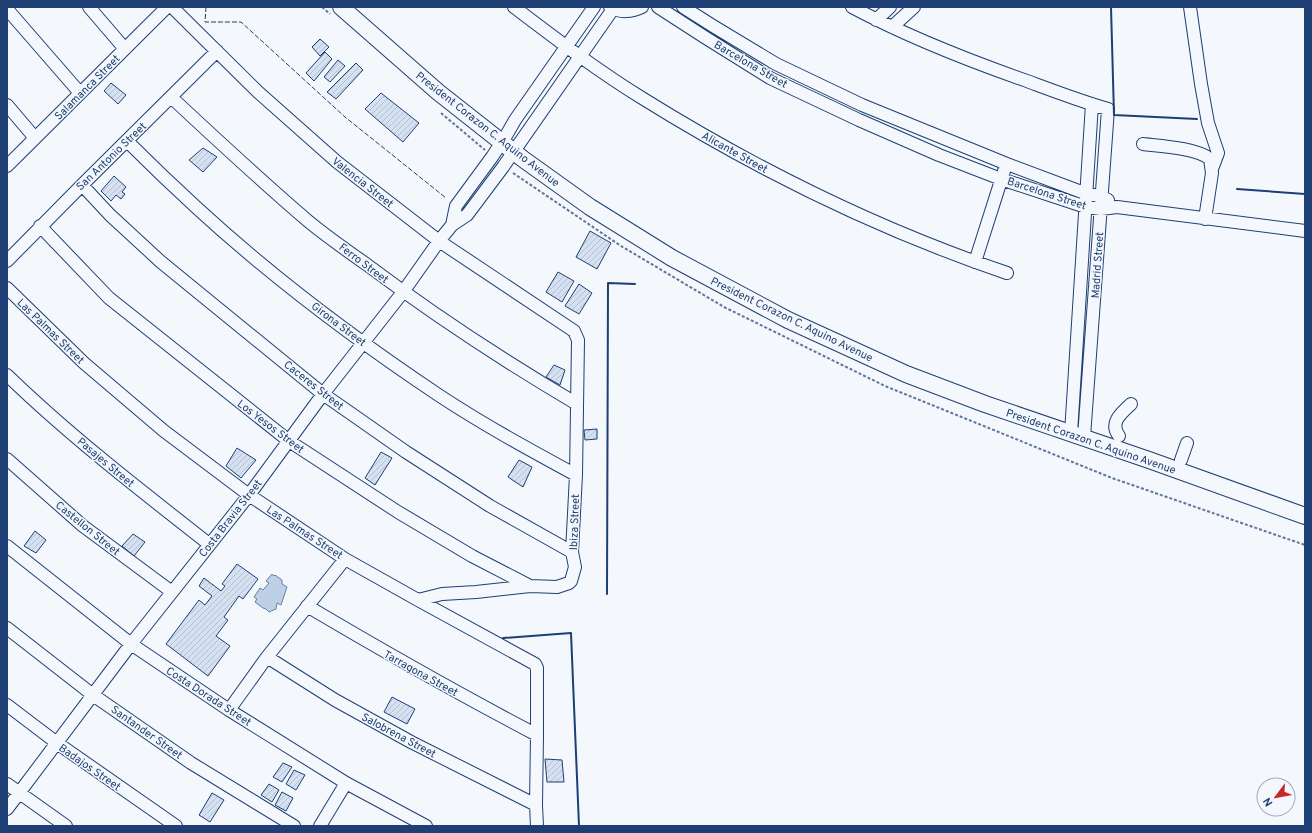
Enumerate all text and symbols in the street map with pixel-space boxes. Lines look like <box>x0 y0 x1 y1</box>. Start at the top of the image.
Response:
street label: Barcelona Street <box>711 38 790 92</box>
street label: Salamanca Street <box>52 52 123 123</box>
street label: President Corazon C. Aquino Avenue <box>413 69 562 190</box>
street label: San Antonio Street <box>74 120 150 194</box>
street label: Alicante Street <box>699 129 770 177</box>
street label: Valencia Street <box>329 154 396 211</box>
street label: Barcelona Street <box>1005 175 1088 213</box>
street label: Madrid Street <box>1089 231 1107 299</box>
street label: Ferro Street <box>336 241 391 287</box>
street label: President Corazon C. Aquino Avenue <box>708 274 875 365</box>
street label: Las Palmas Street <box>14 296 87 367</box>
street label: Girona Street <box>308 300 369 350</box>
street label: Caceres Street <box>280 358 346 414</box>
street label: Los Yesos Street <box>234 397 307 457</box>
street label: President Corazon C. Aquino Avenue <box>1004 406 1178 478</box>
street label: Pasajes Street <box>74 435 137 491</box>
street label: Costa Bravia Street <box>196 477 265 560</box>
street label: Ibiza Street <box>567 494 583 550</box>
street label: Castellon Street <box>52 499 122 559</box>
street label: Las Palmas Street <box>264 503 345 563</box>
street label: Tarragona Street <box>381 648 460 700</box>
street label: Costa Dorada Street <box>163 664 254 730</box>
street label: Santander Street <box>108 703 185 763</box>
street label: Salobrena Street <box>359 710 438 761</box>
street label: Badajos Street <box>56 741 123 794</box>
north arrow <box>1256 777 1296 817</box>
text: N <box>1260 795 1276 809</box>

